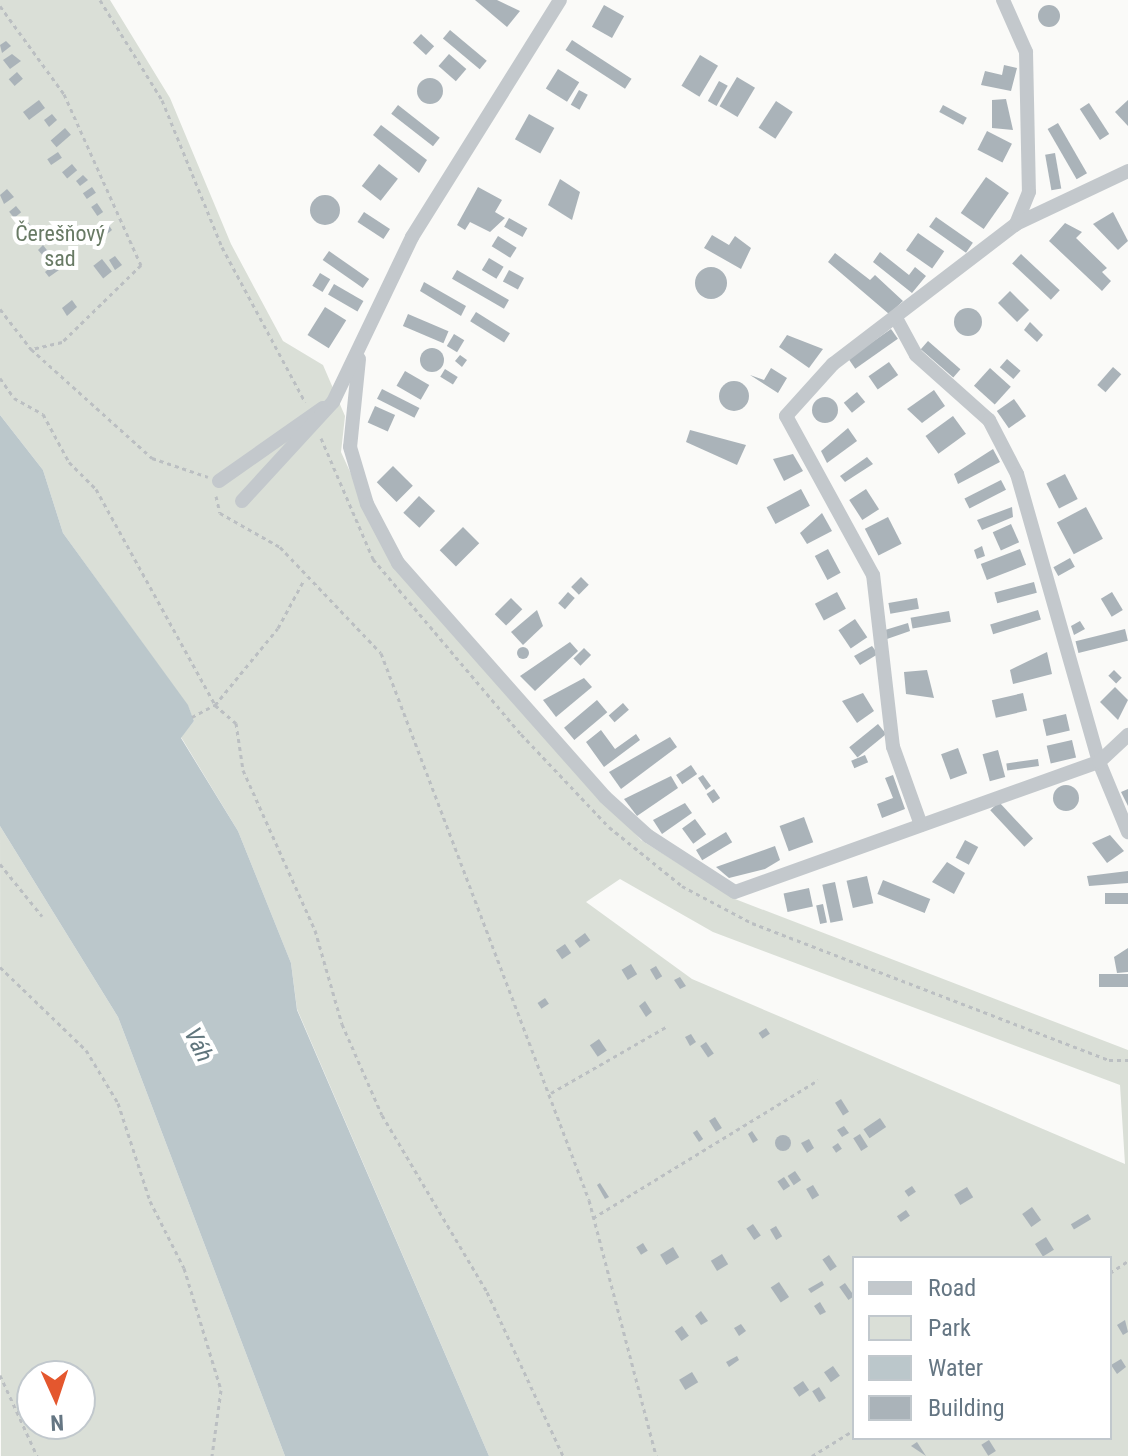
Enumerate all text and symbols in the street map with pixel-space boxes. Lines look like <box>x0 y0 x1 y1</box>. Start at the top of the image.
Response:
park label: Čerešňový sad <box>15 220 105 272</box>
water label: Váh <box>177 1023 219 1067</box>
legend <box>852 1256 1112 1440</box>
text: Road <box>928 1274 976 1302</box>
text: Park <box>928 1314 971 1342</box>
text: Water <box>928 1354 983 1382</box>
north arrow <box>16 1360 96 1440</box>
text: Building <box>928 1394 1005 1422</box>
text: N <box>50 1410 65 1435</box>

